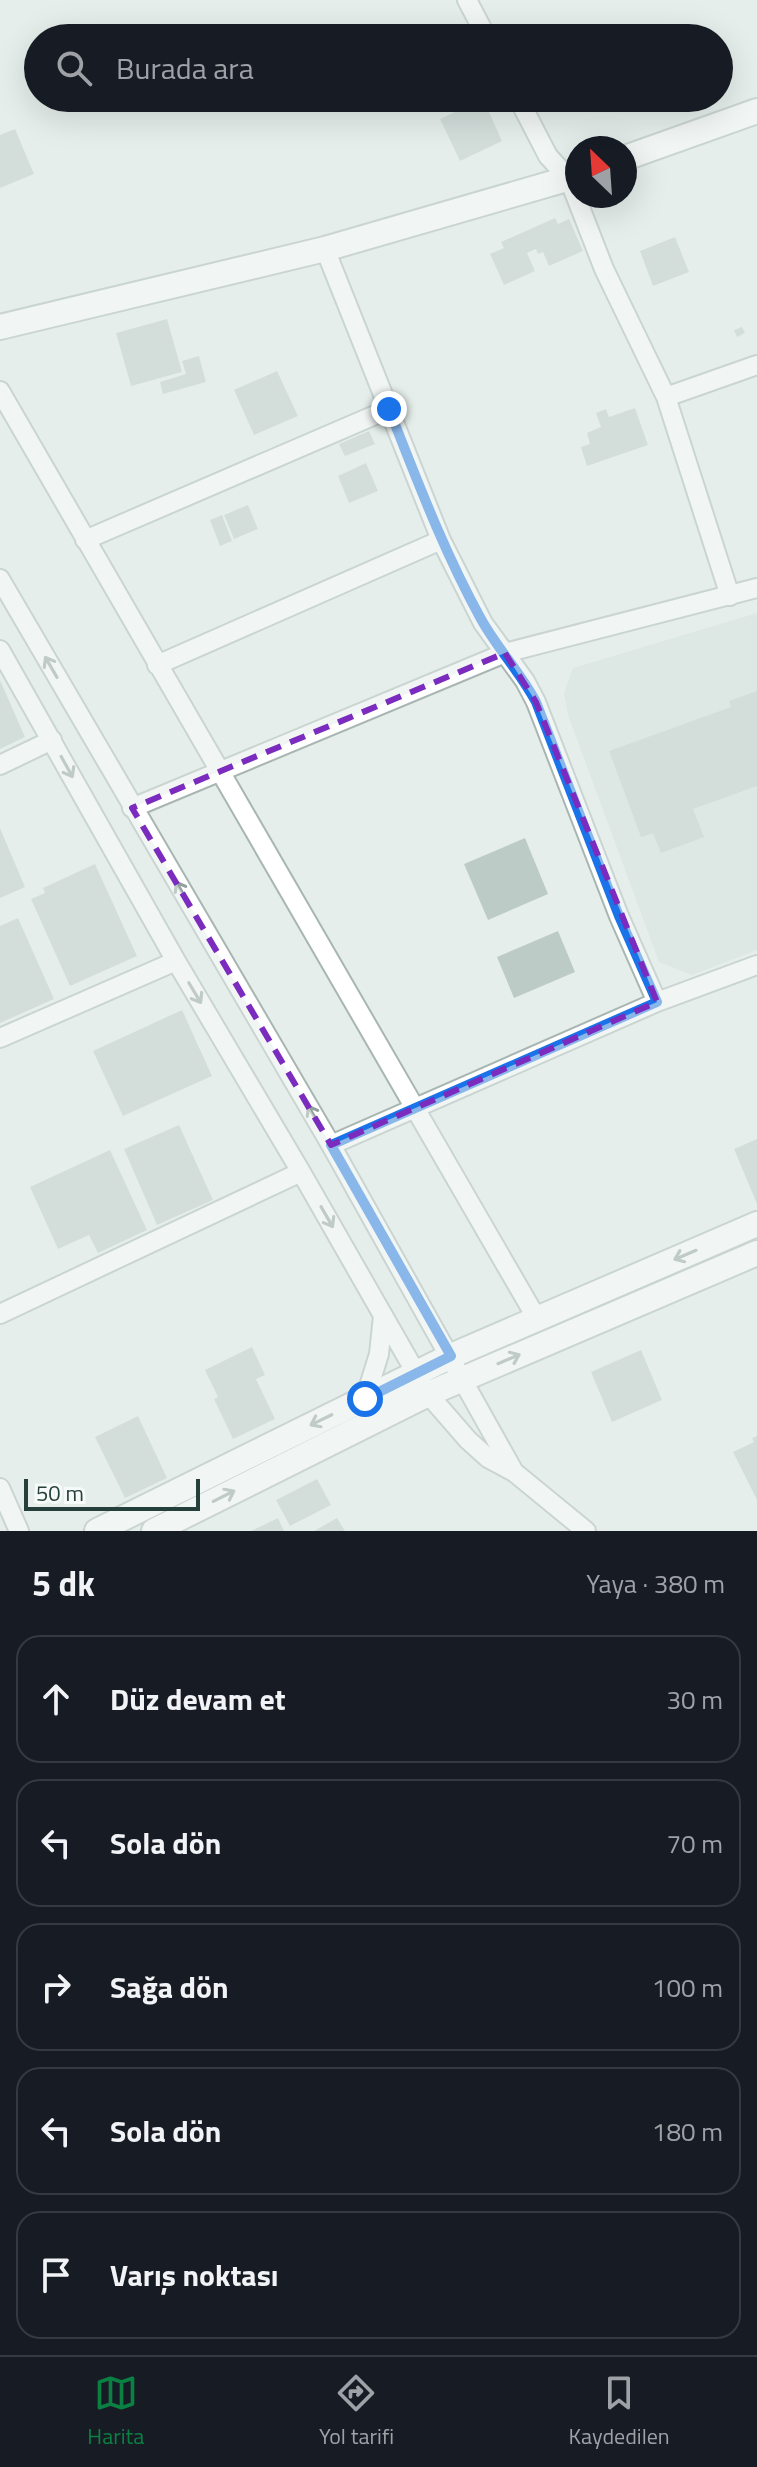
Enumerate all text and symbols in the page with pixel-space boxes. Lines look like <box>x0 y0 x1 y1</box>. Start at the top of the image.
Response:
search box <box>24 24 733 112</box>
text: Burada ara <box>116 45 254 91</box>
icon: search <box>52 46 96 90</box>
north arrow <box>565 136 637 208</box>
route end <box>371 391 407 427</box>
one-way arrow <box>43 656 58 680</box>
one-way arrow <box>59 754 75 778</box>
one-way arrow <box>174 881 190 904</box>
one-way arrow <box>187 981 203 1004</box>
one-way arrow <box>306 1105 322 1128</box>
one-way arrow <box>319 1205 335 1228</box>
one-way arrow <box>674 1248 698 1263</box>
one-way arrow <box>496 1351 520 1366</box>
route start <box>347 1381 383 1417</box>
one-way arrow <box>310 1413 334 1428</box>
scale bar <box>24 1475 200 1511</box>
text: 50 m <box>36 1476 84 1510</box>
one-way arrow <box>211 1488 235 1503</box>
text: 5 dk <box>32 1557 95 1609</box>
text: Yaya · 380 m <box>586 1564 725 1603</box>
text: Düz devam et <box>110 1676 286 1722</box>
icon: ahead <box>34 1677 78 1721</box>
text: 30 m <box>666 1680 723 1719</box>
text: Sola dön <box>110 1820 221 1866</box>
icon: left <box>34 1821 78 1865</box>
text: 70 m <box>666 1824 723 1863</box>
text: Sağa dön <box>110 1964 229 2010</box>
icon: right <box>34 1965 78 2009</box>
text: 100 m <box>652 1968 723 2007</box>
text: Sola dön <box>110 2108 221 2154</box>
icon: left <box>34 2109 78 2153</box>
text: 180 m <box>652 2112 723 2151</box>
text: Varış noktası <box>110 2252 279 2298</box>
icon: arrive <box>34 2253 78 2297</box>
tab: Harita <box>87 2371 144 2453</box>
tab: Yol tarifi <box>319 2371 394 2453</box>
tab: Kaydedilen <box>569 2371 670 2453</box>

